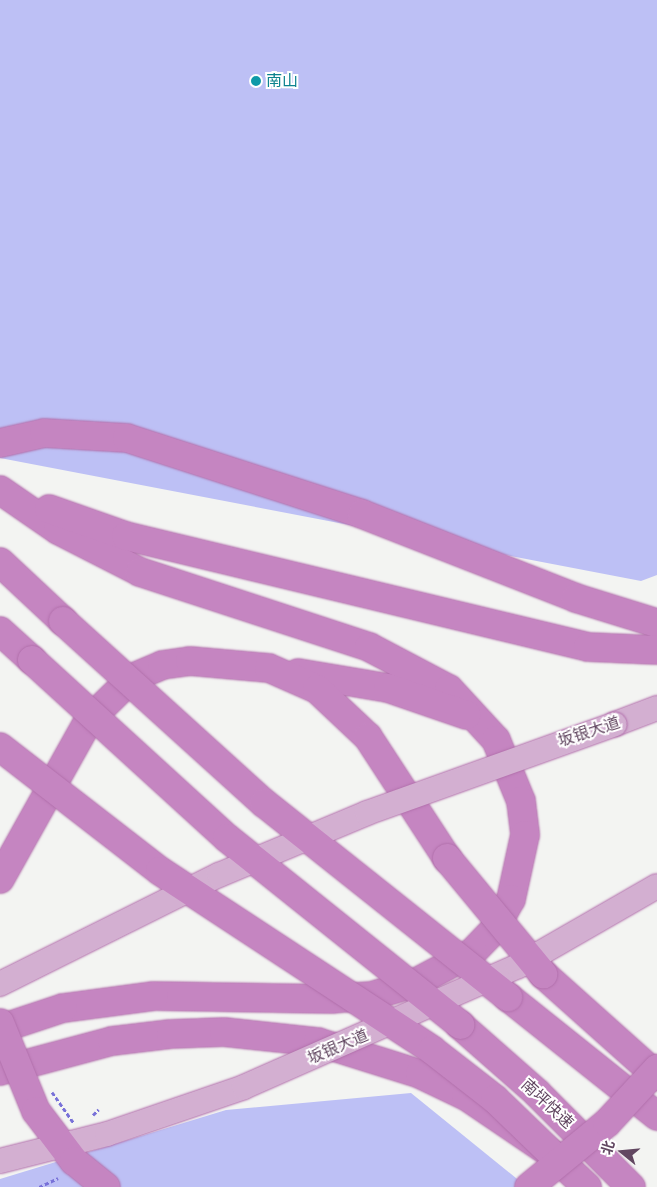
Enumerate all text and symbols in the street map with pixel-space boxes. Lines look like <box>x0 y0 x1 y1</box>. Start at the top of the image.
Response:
place label: 南山 <box>266 71 298 91</box>
marker: 南山 <box>250 75 262 87</box>
street label: 坂银大道 <box>556 713 622 751</box>
street label: 坂银大道 <box>305 1026 371 1068</box>
street label: 南坪快速 <box>517 1075 577 1133</box>
north arrow <box>597 1127 647 1177</box>
text: 北 <box>598 1139 617 1157</box>

